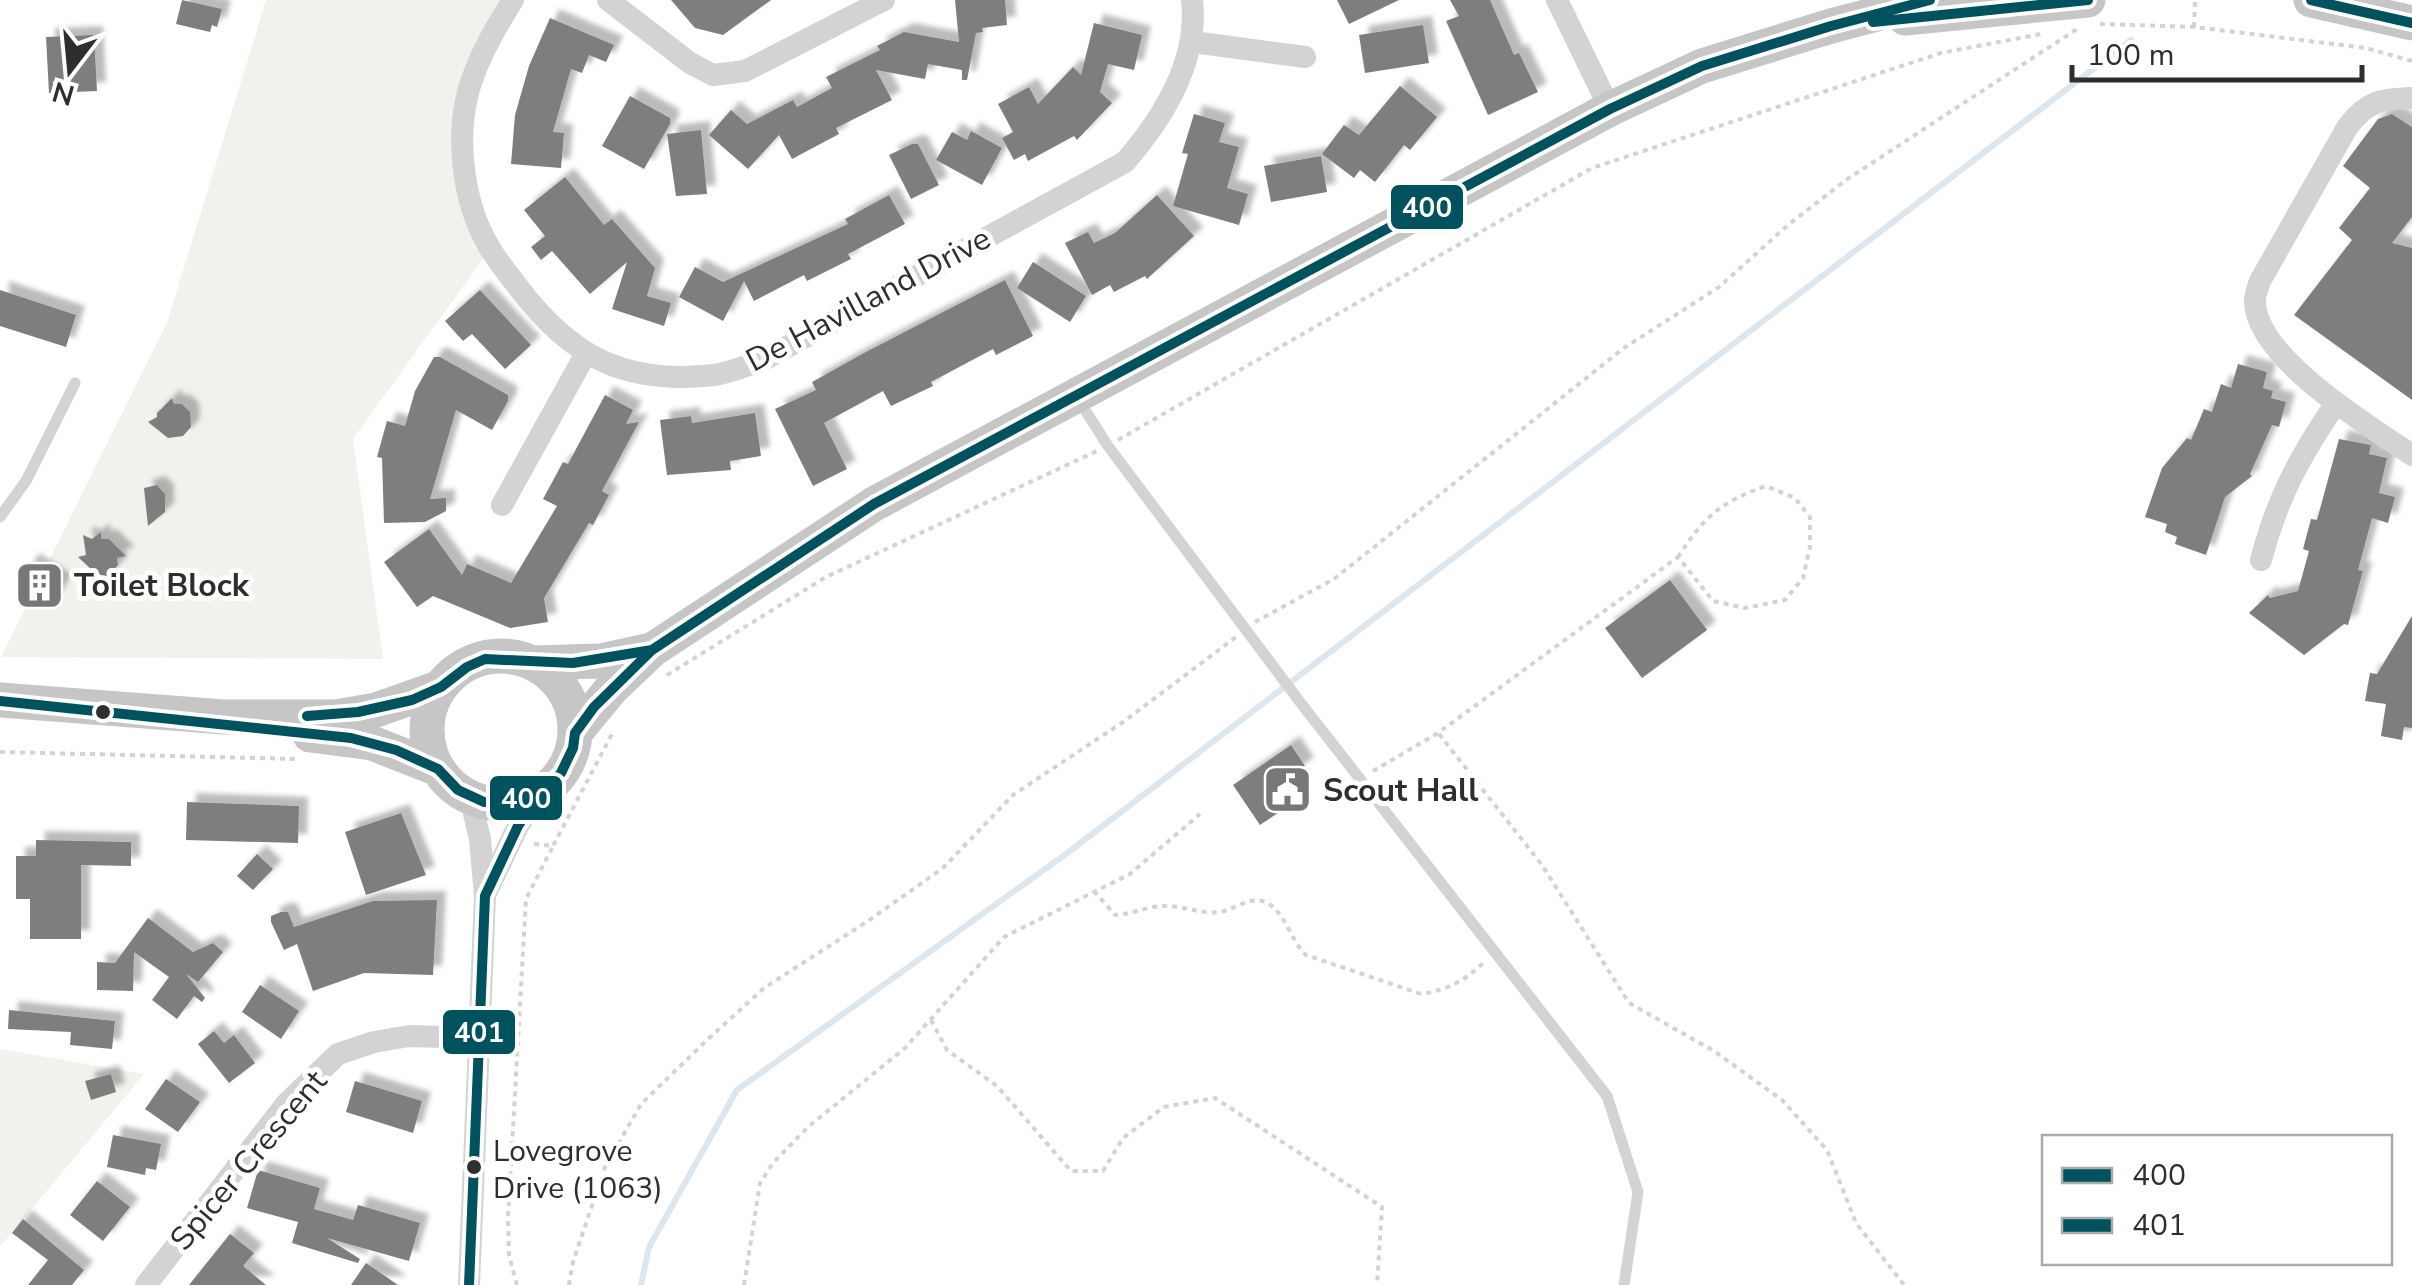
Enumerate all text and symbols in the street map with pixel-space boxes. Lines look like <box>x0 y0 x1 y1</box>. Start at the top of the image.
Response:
north arrow <box>20 20 120 120</box>
scale bar <box>2072 20 2362 82</box>
text: 100 m <box>2087 35 2174 76</box>
text: N <box>48 72 79 114</box>
line badge: 400 <box>1389 183 1465 231</box>
text: 400 <box>1402 189 1452 227</box>
street label: De Havilland Drive <box>739 217 998 382</box>
building icon: Toilet Block <box>13 559 65 611</box>
place label: Toilet Block <box>74 564 250 607</box>
unlabelled marker <box>93 702 113 722</box>
public building icon: Scout Hall <box>1262 764 1314 816</box>
place label: Scout Hall <box>1323 769 1479 812</box>
line badge: 400 <box>488 774 564 822</box>
text: 400 <box>501 780 551 818</box>
line badge: 401 <box>441 1008 517 1056</box>
text: 401 <box>454 1014 504 1052</box>
street label: Spicer Crescent <box>160 1060 337 1260</box>
place label: Lovegrove Drive (1063) <box>493 1131 663 1209</box>
legend <box>2042 1135 2392 1265</box>
text: 400 <box>2132 1155 2186 1196</box>
marker: Lovegrove Drive (1063) <box>464 1157 484 1177</box>
text: 401 <box>2132 1205 2186 1246</box>

